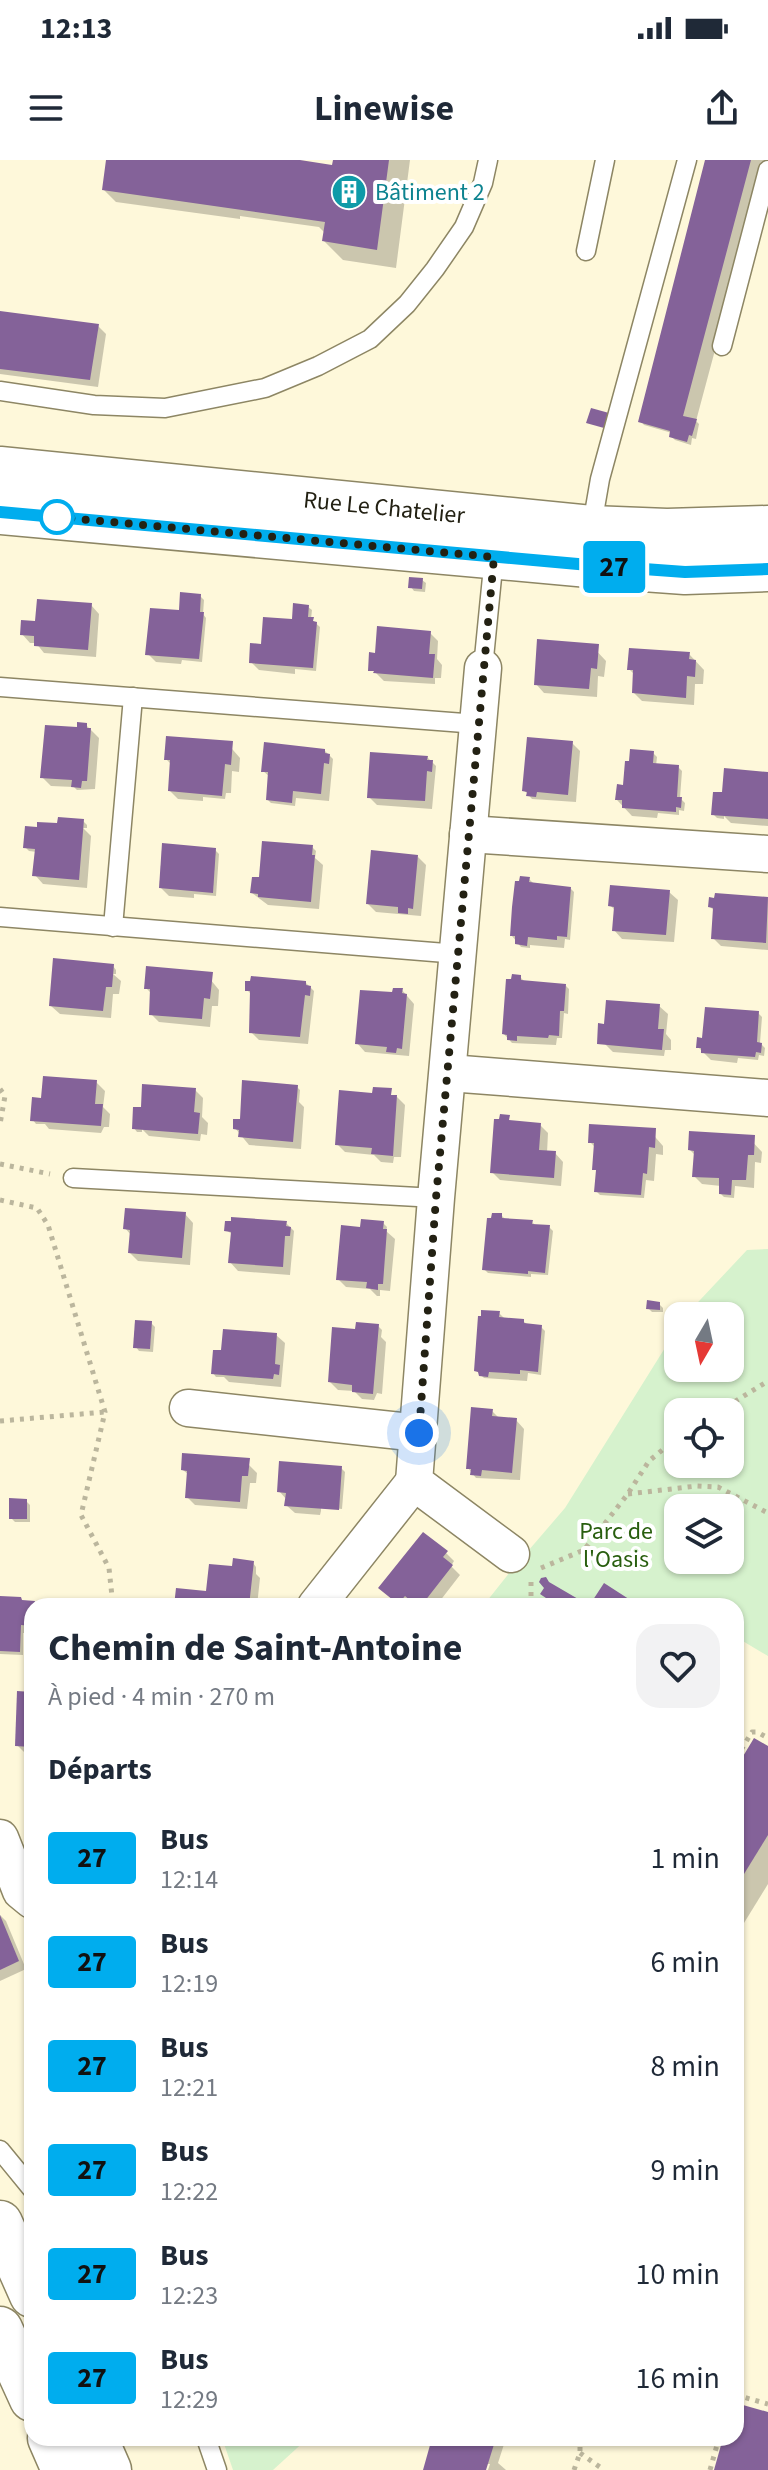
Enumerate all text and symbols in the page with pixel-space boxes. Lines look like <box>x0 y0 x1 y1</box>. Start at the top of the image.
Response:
text: 12:13 <box>40 7 112 50</box>
text: Linewise <box>314 83 454 134</box>
icon: menu <box>24 86 68 130</box>
icon: share <box>700 86 744 130</box>
building icon: Bâtiment 2 <box>330 173 368 211</box>
place label: Bâtiment 2 <box>375 175 485 210</box>
street label: Rue Le Chatelier <box>302 482 467 533</box>
unlabelled marker <box>40 500 74 534</box>
line badge: 27 <box>578 541 650 593</box>
text: 27 <box>599 547 629 587</box>
north arrow <box>664 1302 744 1382</box>
map controls <box>664 1302 744 1574</box>
button: locate <box>664 1398 744 1478</box>
your location <box>399 1413 439 1453</box>
button: layers <box>664 1494 744 1574</box>
park label: Parc de l'Oasis <box>579 1514 653 1577</box>
text: Chemin de Saint-Antoine <box>48 1621 463 1675</box>
button: heart <box>636 1624 720 1708</box>
text: À pied · 4 min · 270 m <box>48 1678 275 1715</box>
text: Départs <box>48 1748 152 1791</box>
text: Bus <box>160 1818 208 1861</box>
text: 1 min <box>650 1837 720 1880</box>
text: 27 <box>77 1838 107 1878</box>
text: 12:14 <box>160 1861 218 1898</box>
text: Bus <box>160 1922 208 1965</box>
text: 6 min <box>650 1941 720 1984</box>
text: 27 <box>77 1942 107 1982</box>
text: 12:19 <box>160 1965 218 2002</box>
text: Bus <box>160 2026 208 2069</box>
text: 8 min <box>650 2045 720 2088</box>
text: 27 <box>77 2046 107 2086</box>
text: 12:21 <box>160 2069 218 2106</box>
text: Bus <box>160 2130 208 2173</box>
text: 9 min <box>650 2149 720 2192</box>
text: 27 <box>77 2150 107 2190</box>
text: 12:22 <box>160 2173 218 2210</box>
text: Bus <box>160 2234 208 2277</box>
text: 10 min <box>636 2253 720 2296</box>
text: 27 <box>77 2254 107 2294</box>
text: 12:23 <box>160 2277 218 2314</box>
text: Bus <box>160 2338 208 2381</box>
text: 16 min <box>636 2357 720 2400</box>
text: 27 <box>77 2358 107 2398</box>
text: 12:29 <box>160 2381 218 2418</box>

